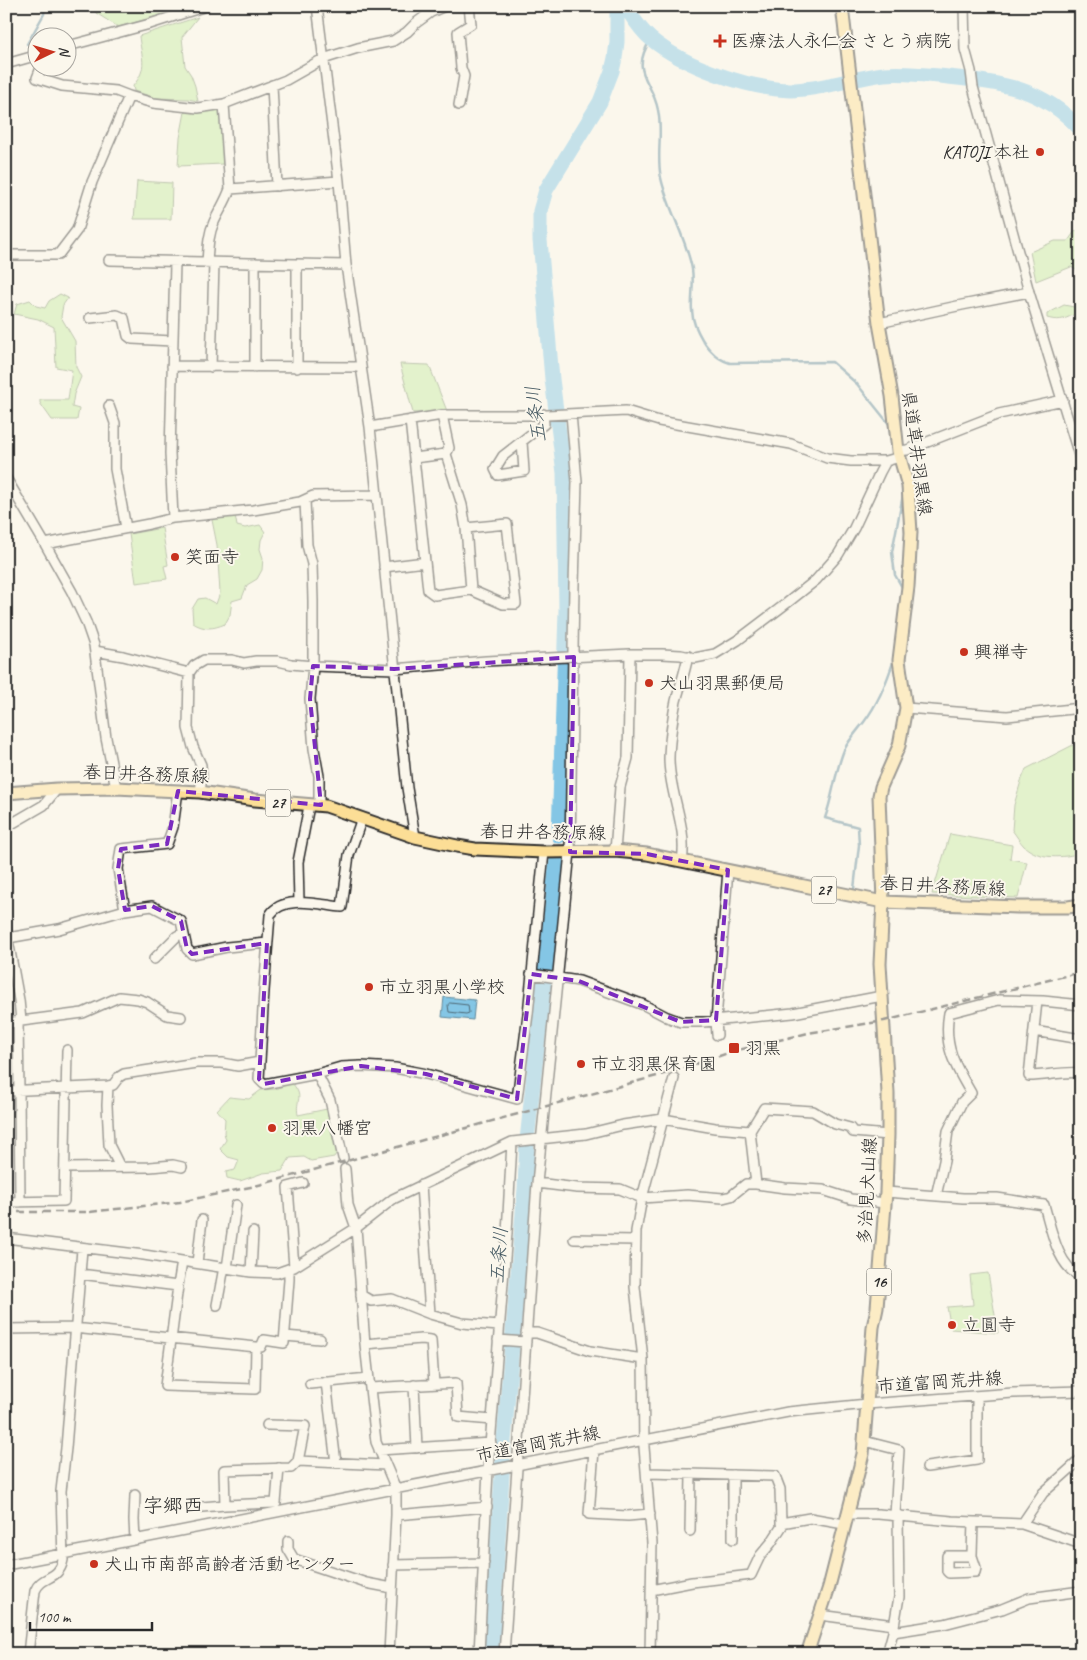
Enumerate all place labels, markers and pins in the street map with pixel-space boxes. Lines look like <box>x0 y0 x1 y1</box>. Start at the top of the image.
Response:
place label: 医療法人永仁会 さとう病院 <box>731 30 951 52</box>
marker: 医療法人永仁会 さとう病院 <box>713 34 727 48</box>
place label: KATOJI 本社 <box>942 141 1030 163</box>
marker: KATOJI 本社 <box>1034 146 1046 158</box>
place label: 笑面寺 <box>185 546 239 568</box>
marker: 笑面寺 <box>169 551 181 563</box>
place label: 興禅寺 <box>974 641 1028 663</box>
marker: 興禅寺 <box>958 646 970 658</box>
place label: 犬山羽黒郵便局 <box>659 672 785 694</box>
marker: 犬山羽黒郵便局 <box>643 677 655 689</box>
place label: 市立羽黒小学校 <box>379 976 505 998</box>
marker: 市立羽黒小学校 <box>363 981 375 993</box>
place label: 羽黒 <box>745 1037 781 1059</box>
marker: 羽黒 <box>727 1041 741 1055</box>
place label: 市立羽黒保育園 <box>591 1053 717 1075</box>
marker: 市立羽黒保育園 <box>575 1058 587 1070</box>
place label: 羽黒八幡宮 <box>282 1117 372 1139</box>
marker: 羽黒八幡宮 <box>266 1122 278 1134</box>
place label: 立圓寺 <box>962 1314 1016 1336</box>
marker: 立圓寺 <box>946 1319 958 1331</box>
place label: 犬山市南部高齢者活動センター <box>104 1553 355 1575</box>
marker: 犬山市南部高齢者活動センター <box>88 1558 100 1570</box>

